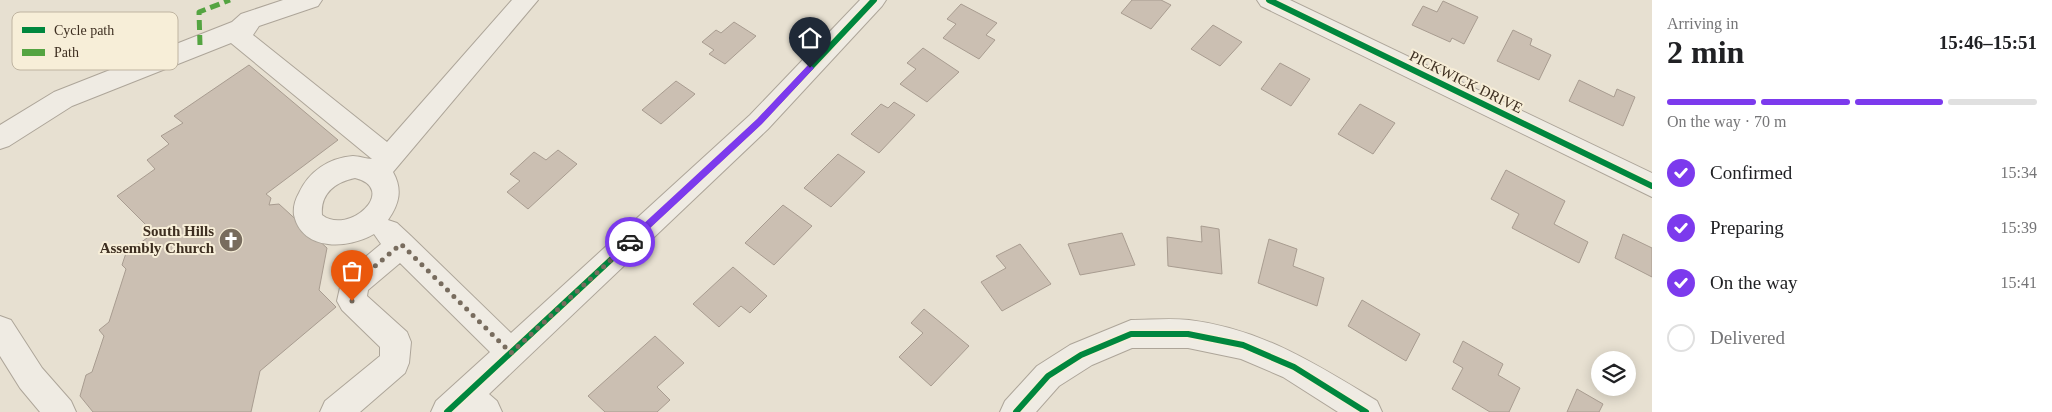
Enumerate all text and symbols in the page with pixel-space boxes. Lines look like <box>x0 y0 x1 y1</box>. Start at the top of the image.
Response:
legend <box>12 12 178 70</box>
text: Arriving in <box>1667 15 1739 32</box>
pin <box>789 17 831 68</box>
text: Cycle path <box>54 23 114 38</box>
icon: home <box>796 24 824 52</box>
text: 15:46–15:51 <box>1939 32 2037 53</box>
text: 2 min <box>1667 34 1744 70</box>
text: Path <box>54 45 79 60</box>
street label: PICKWICK DRIVE <box>1407 48 1525 116</box>
text: On the way · 70 m <box>1667 113 1787 130</box>
icon: check <box>1667 159 1695 187</box>
text: Confirmed <box>1710 162 1792 183</box>
text: 15:34 <box>2001 164 2037 181</box>
icon: check <box>1667 214 1695 242</box>
courier <box>605 217 655 267</box>
text: Preparing <box>1710 217 1784 238</box>
text: 15:39 <box>2001 219 2037 236</box>
place label: South Hills Assembly Church <box>100 223 215 256</box>
church icon: South Hills Assembly Church <box>218 227 244 253</box>
icon: car <box>616 228 644 256</box>
pin <box>331 250 373 301</box>
icon: bag <box>338 257 366 285</box>
icon: check <box>1667 269 1695 297</box>
text: On the way <box>1710 272 1798 293</box>
text: 15:41 <box>2001 274 2037 291</box>
text: Delivered <box>1710 327 1785 348</box>
map controls <box>1591 351 1636 396</box>
button: layers <box>1591 351 1636 396</box>

